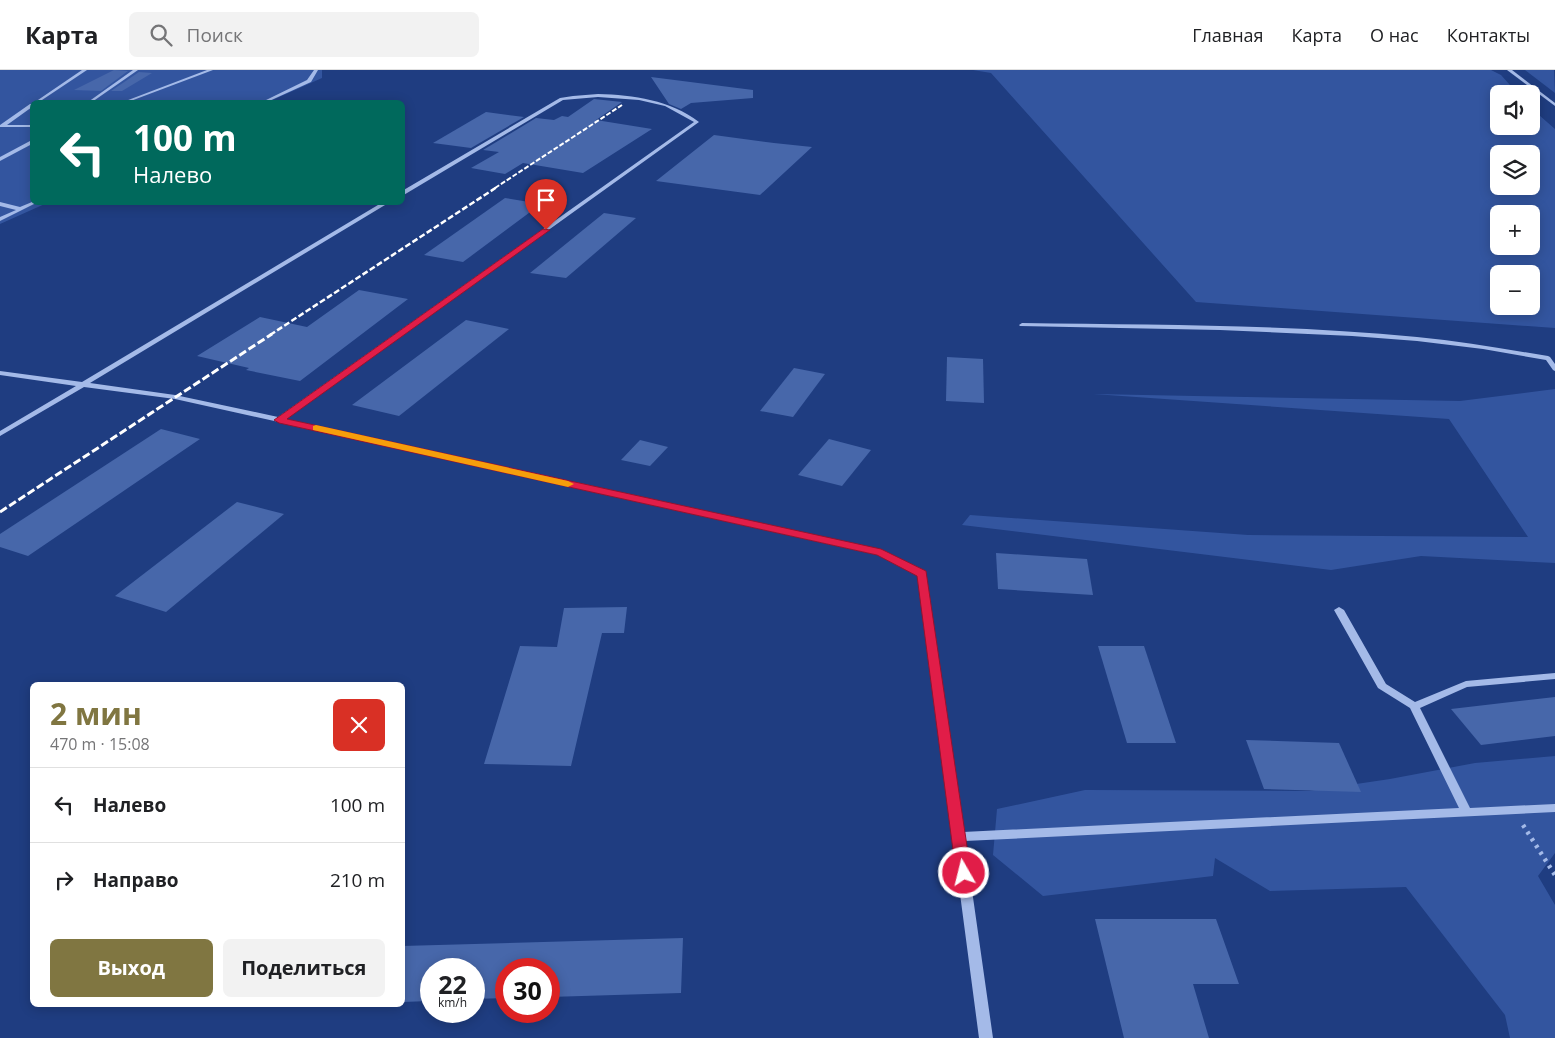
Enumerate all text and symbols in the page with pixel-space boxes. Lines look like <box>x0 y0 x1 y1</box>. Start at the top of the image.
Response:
search box <box>129 12 479 57</box>
text: Карта <box>25 18 99 51</box>
icon: search <box>147 21 175 49</box>
text: Поиск <box>187 22 243 48</box>
text: Главная <box>1192 23 1264 47</box>
text: Карта <box>1292 23 1342 47</box>
text: О нас <box>1370 23 1419 47</box>
text: Контакты <box>1447 23 1530 47</box>
map controls <box>1490 85 1540 315</box>
button: sound <box>1490 85 1540 135</box>
text: 100 m <box>133 114 237 161</box>
icon: left <box>50 120 115 185</box>
button: layers <box>1490 145 1540 195</box>
text: Налево <box>133 159 212 189</box>
pin <box>525 179 567 230</box>
icon: arrive <box>532 186 560 214</box>
button: + <box>1490 205 1540 255</box>
button: − <box>1490 265 1540 315</box>
text: 2 мин <box>50 693 142 734</box>
button: close <box>333 699 385 751</box>
text: 470 m · 15:08 <box>50 733 150 755</box>
icon: left <box>50 791 78 819</box>
text: Налево <box>93 792 166 818</box>
text: 100 m <box>330 792 385 818</box>
position arrow <box>937 846 989 898</box>
icon: right <box>50 866 78 894</box>
text: Направо <box>93 867 179 893</box>
text: 210 m <box>330 867 385 893</box>
button: Выход <box>50 939 213 997</box>
button: Поделиться <box>223 939 385 997</box>
speed limit sign: 30 <box>495 958 560 1023</box>
text: 22 <box>438 967 467 1001</box>
text: km/h <box>438 994 467 1011</box>

